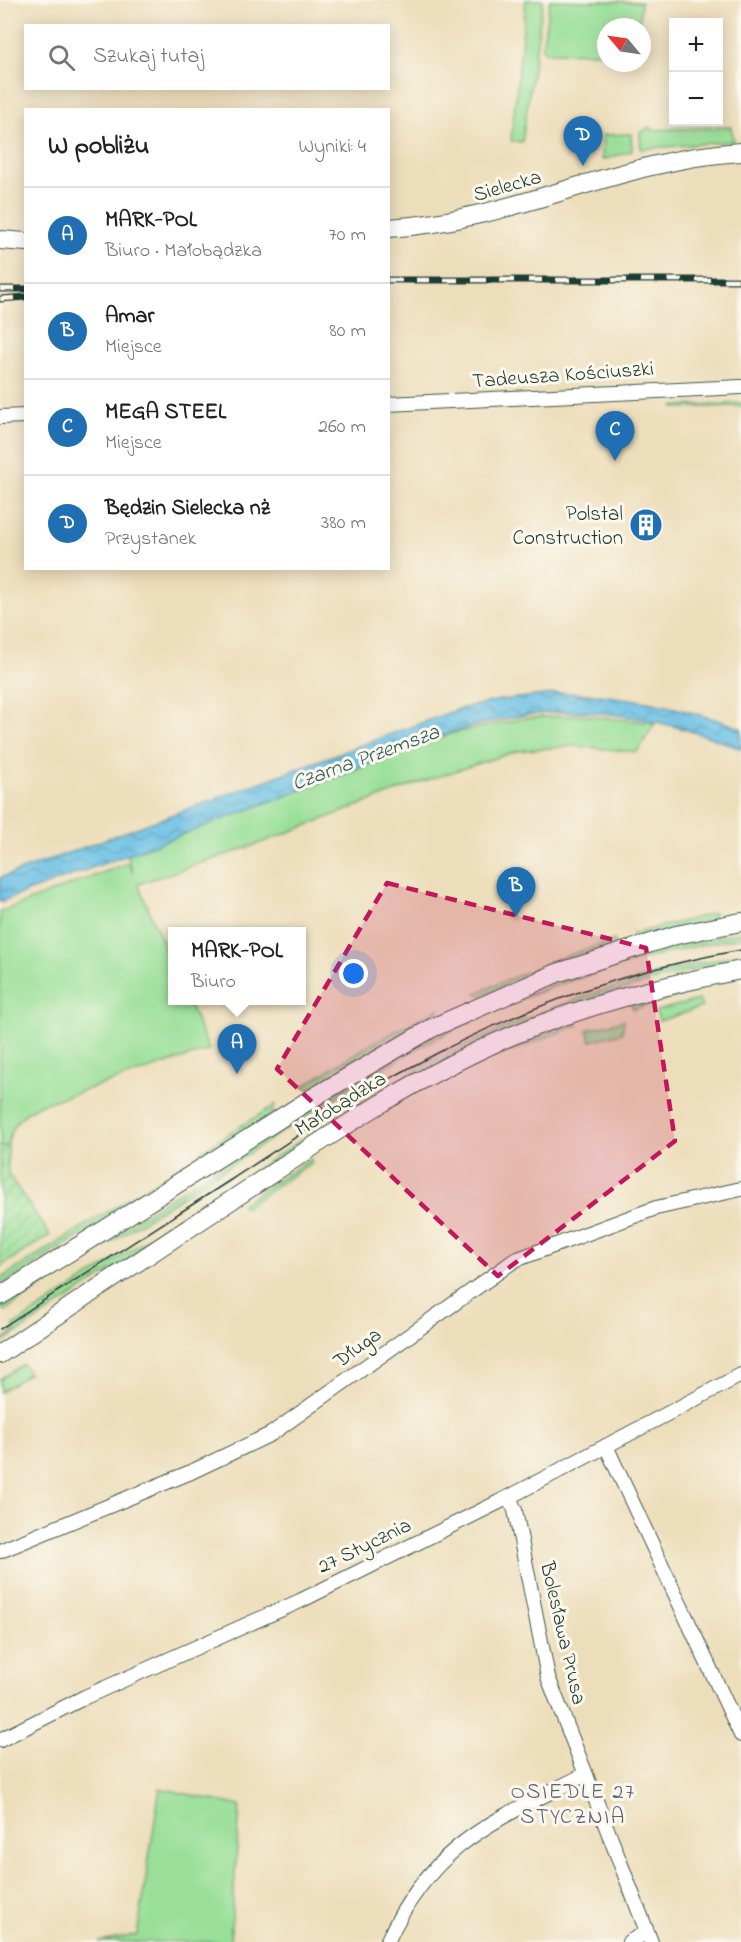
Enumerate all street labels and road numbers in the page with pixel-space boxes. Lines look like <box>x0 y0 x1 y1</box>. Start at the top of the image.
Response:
street label: Sielecka <box>470 163 545 211</box>
street label: Tadeusza Kościuszki <box>471 355 655 397</box>
street label: Małobądzka <box>290 1065 393 1145</box>
street label: Długa <box>327 1321 390 1379</box>
street label: 27 Stycznia <box>313 1511 418 1584</box>
street label: Bolesława Prusa <box>531 1558 593 1708</box>

